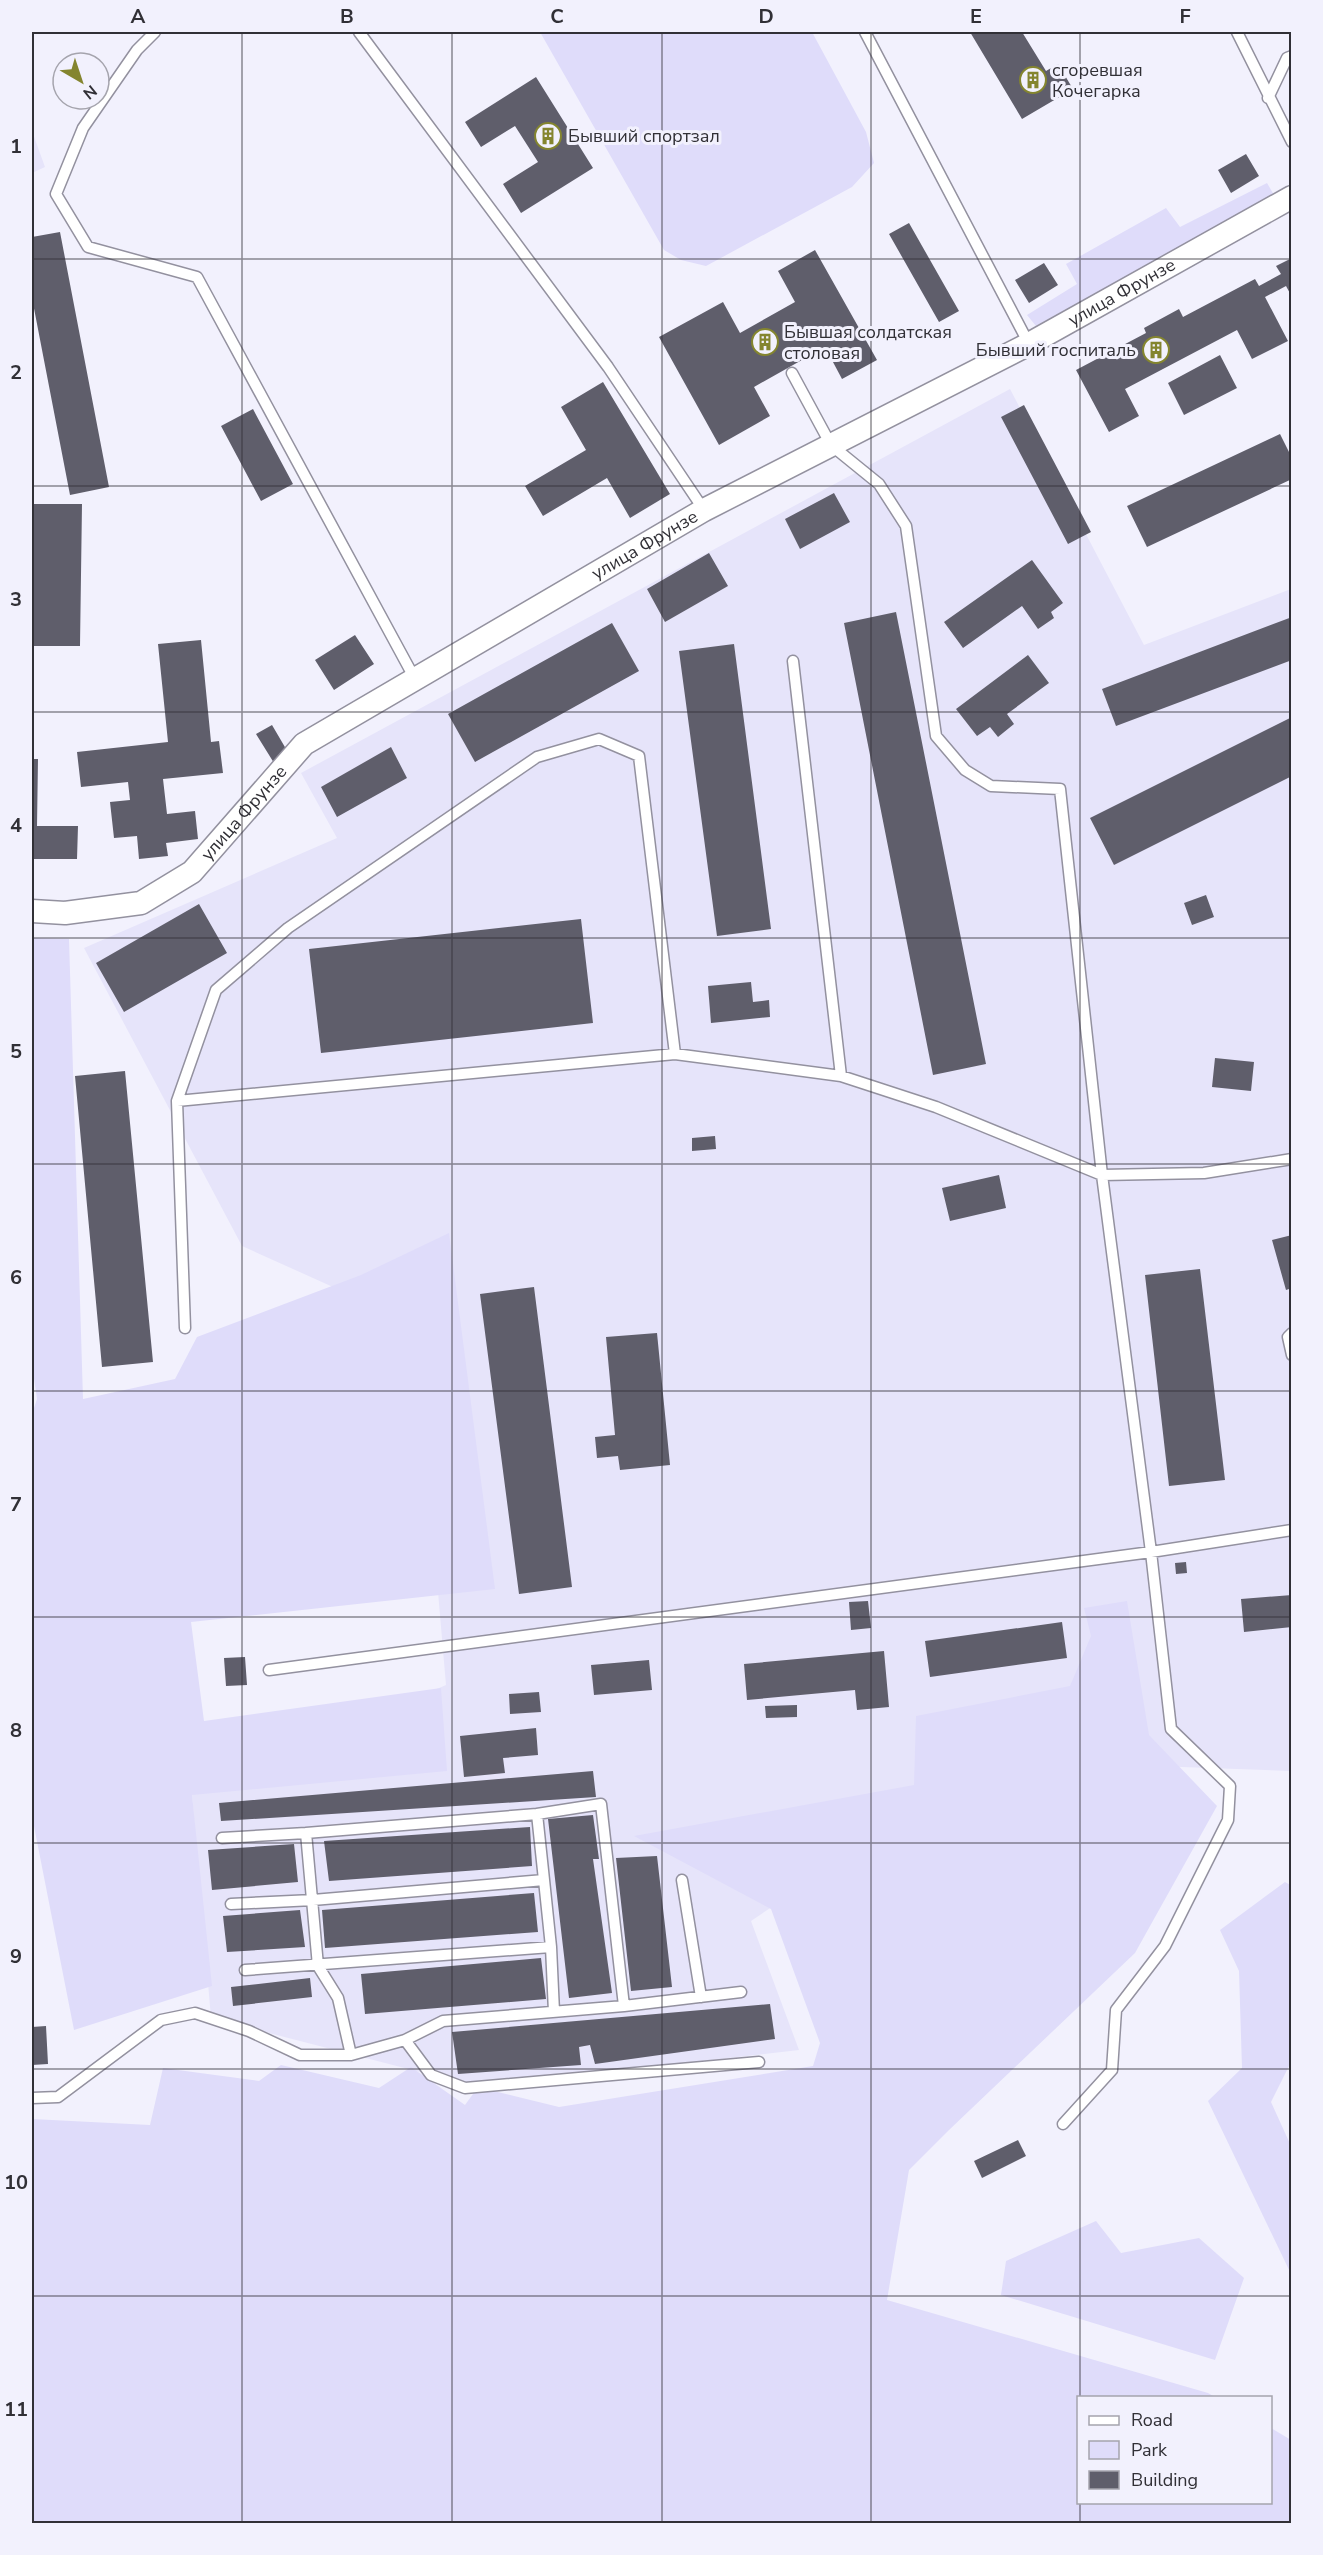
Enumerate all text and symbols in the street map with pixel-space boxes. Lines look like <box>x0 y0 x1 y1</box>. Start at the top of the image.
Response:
text: A <box>131 3 146 30</box>
text: B <box>340 3 354 30</box>
text: C <box>550 3 564 30</box>
text: D <box>758 3 774 30</box>
text: E <box>970 3 982 30</box>
text: F <box>1179 3 1191 30</box>
north arrow <box>51 51 111 111</box>
place label: сгоревшая Кочегарка <box>1052 58 1143 103</box>
building icon: сгоревшая Кочегарка <box>1018 65 1048 95</box>
text: N <box>78 80 101 104</box>
building icon: Бывший спортзал <box>533 121 563 151</box>
place label: Бывший спортзал <box>568 124 720 148</box>
text: 1 <box>10 133 22 160</box>
street label: улица Фрунзе <box>1064 253 1180 332</box>
place label: Бывшая солдатская столовая <box>784 320 952 365</box>
building icon: Бывшая солдатская столовая <box>750 327 780 357</box>
building icon: Бывший госпиталь <box>1141 335 1171 365</box>
place label: Бывший госпиталь <box>976 338 1136 362</box>
text: 2 <box>10 359 22 386</box>
street label: улица Фрунзе <box>587 504 702 585</box>
text: 3 <box>10 586 22 613</box>
street label: улица Фрунзе <box>195 760 292 866</box>
text: 4 <box>10 812 22 839</box>
text: 5 <box>10 1038 22 1065</box>
text: 6 <box>10 1264 22 1291</box>
text: 7 <box>10 1491 22 1518</box>
text: 8 <box>10 1717 22 1744</box>
text: 9 <box>10 1943 22 1970</box>
text: 10 <box>4 2169 28 2196</box>
text: 11 <box>4 2396 28 2423</box>
legend <box>1077 2396 1272 2504</box>
text: Road <box>1131 2408 1173 2432</box>
text: Park <box>1131 2438 1168 2462</box>
text: Building <box>1131 2468 1198 2492</box>

